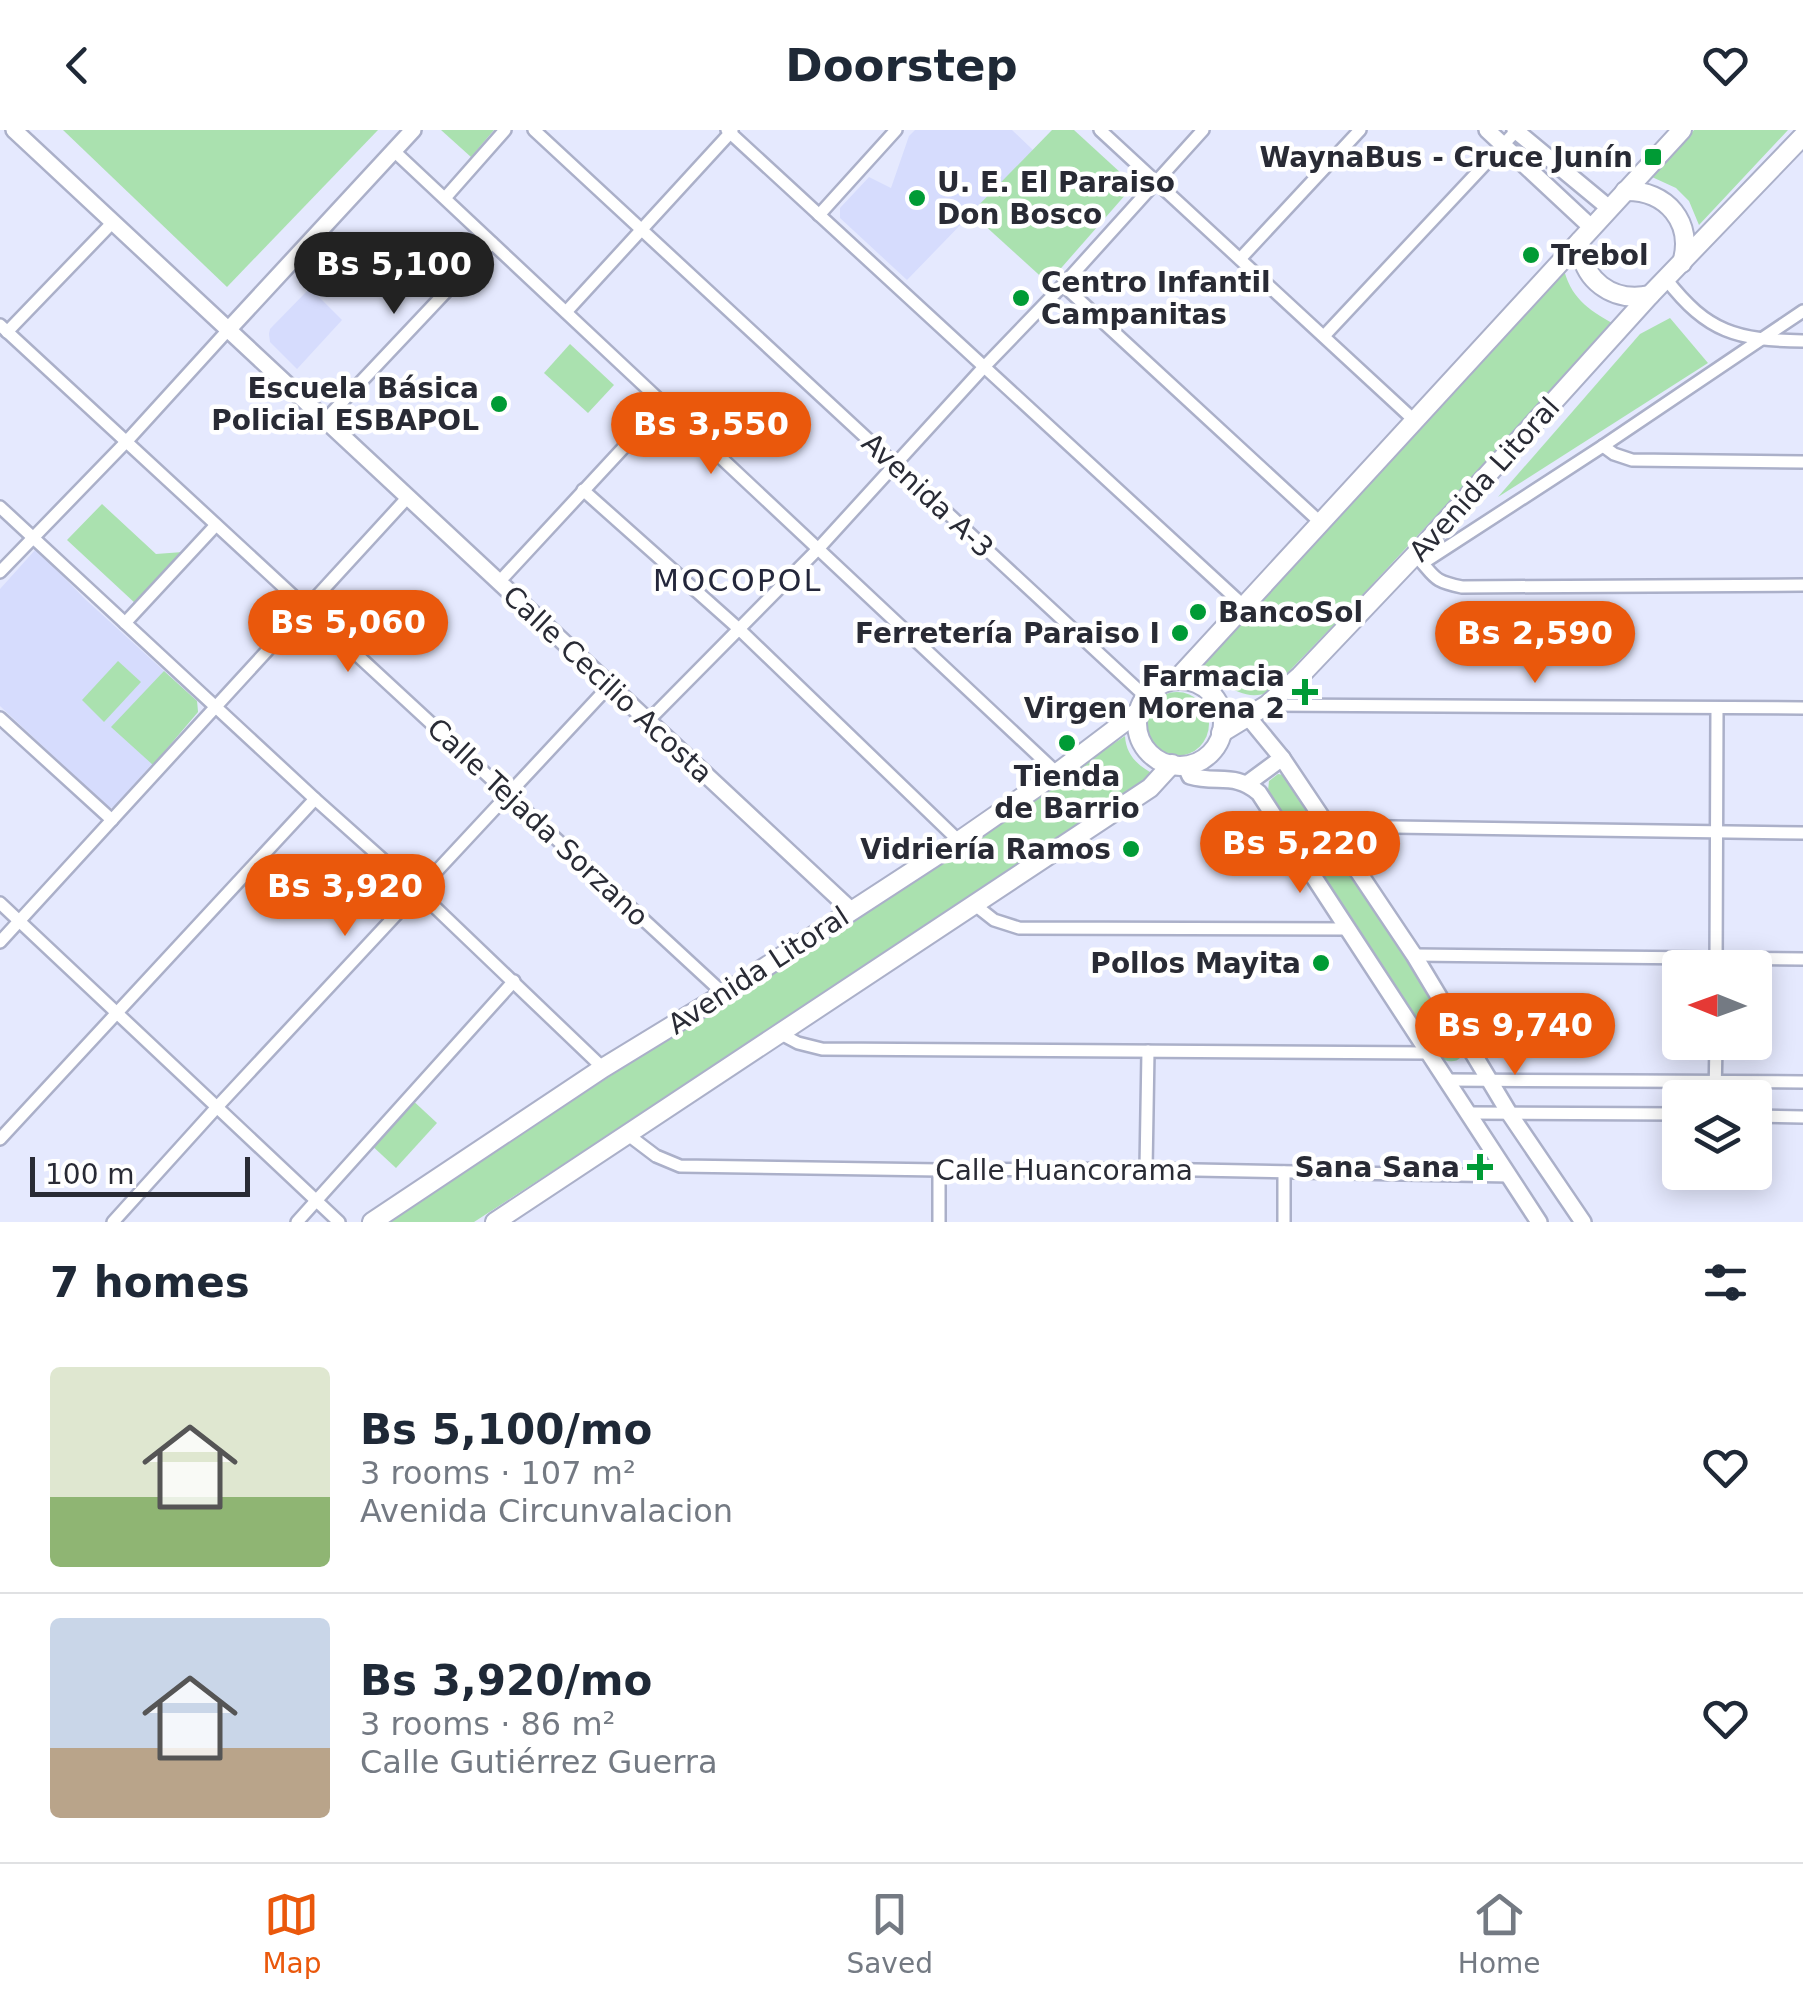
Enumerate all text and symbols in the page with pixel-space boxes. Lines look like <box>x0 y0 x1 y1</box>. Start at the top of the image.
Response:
icon: back <box>50 38 105 93</box>
icon: heart <box>1698 38 1753 93</box>
text: Doorstep <box>785 39 1018 92</box>
place label: WaynaBus - Cruce Junín <box>1259 141 1633 174</box>
marker: WaynaBus - Cruce Junín <box>1642 146 1664 168</box>
place label: U. E. El Paraiso Don Bosco <box>937 166 1175 231</box>
marker: U. E. El Paraiso Don Bosco <box>906 187 928 209</box>
pin: Bs 5,100 <box>291 232 497 317</box>
place label: Trebol <box>1551 239 1649 272</box>
marker: Trebol <box>1520 244 1542 266</box>
text: Bs 5,100 <box>316 245 472 283</box>
place label: Centro Infantil Campanitas <box>1041 266 1271 331</box>
marker: Centro Infantil Campanitas <box>1010 287 1032 309</box>
place label: Escuela Básica Policial ESBAPOL <box>211 372 479 437</box>
street label: Avenida Litoral <box>1402 391 1566 568</box>
pin: Bs 3,550 <box>608 392 814 477</box>
marker: Escuela Básica Policial ESBAPOL <box>488 393 510 415</box>
text: Bs 3,550 <box>633 405 789 443</box>
street label: Avenida A-3 <box>855 426 1000 564</box>
district label: MOCOPOL <box>653 563 823 598</box>
street label: Calle Cecilio Acosta <box>496 579 719 790</box>
pin: Bs 5,060 <box>245 590 451 675</box>
place label: BancoSol <box>1218 596 1363 629</box>
marker: BancoSol <box>1187 601 1209 623</box>
pin: Bs 2,590 <box>1432 601 1638 686</box>
text: Bs 5,060 <box>270 603 426 641</box>
text: Bs 2,590 <box>1457 614 1613 652</box>
place label: Ferretería Paraiso I <box>855 617 1160 650</box>
marker: Ferretería Paraiso I <box>1169 622 1191 644</box>
place label: Farmacia Virgen Morena 2 <box>1024 660 1285 725</box>
marker: Farmacia Virgen Morena 2 <box>1294 681 1316 703</box>
street label: Calle Tejada Sorzano <box>420 711 655 933</box>
marker: Tienda de Barrio <box>1056 732 1078 754</box>
place label: Tienda de Barrio <box>994 760 1140 825</box>
pin: Bs 5,220 <box>1197 811 1403 896</box>
text: Bs 5,220 <box>1222 824 1378 862</box>
place label: Vidriería Ramos <box>860 833 1111 866</box>
marker: Vidriería Ramos <box>1120 838 1142 860</box>
pin: Bs 3,920 <box>242 854 448 939</box>
text: Bs 3,920 <box>267 867 423 905</box>
street label: Avenida Litoral <box>662 900 855 1041</box>
place label: Pollos Mayita <box>1090 947 1301 980</box>
north arrow <box>1662 950 1772 1060</box>
map controls <box>1662 950 1772 1190</box>
marker: Pollos Mayita <box>1310 952 1332 974</box>
pin: Bs 9,740 <box>1412 993 1618 1078</box>
text: Bs 9,740 <box>1437 1006 1593 1044</box>
button: layers <box>1662 1080 1772 1190</box>
place label: Sana Sana <box>1294 1151 1460 1184</box>
scale bar <box>30 1152 250 1196</box>
street label: Calle Huancorama <box>935 1154 1193 1187</box>
marker: Sana Sana <box>1469 1156 1491 1178</box>
text: 100 m <box>45 1158 135 1191</box>
icon: filters <box>1698 1255 1753 1310</box>
text: 7 homes <box>50 1258 250 1307</box>
text: Bs 5,100/mo <box>360 1405 652 1454</box>
icon: home <box>130 1407 250 1527</box>
icon: heart <box>1698 1440 1753 1495</box>
text: 3 rooms · 107 m² <box>360 1454 636 1492</box>
text: Avenida Circunvalacion <box>360 1492 733 1530</box>
text: Bs 3,920/mo <box>360 1656 652 1705</box>
icon: home <box>130 1658 250 1778</box>
icon: heart <box>1698 1691 1753 1746</box>
text: 3 rooms · 86 m² <box>360 1705 615 1743</box>
text: Calle Gutiérrez Guerra <box>360 1743 718 1781</box>
tab: Map <box>262 1887 322 1980</box>
tab: Saved <box>846 1887 933 1980</box>
tab: Home <box>1458 1887 1541 1980</box>

